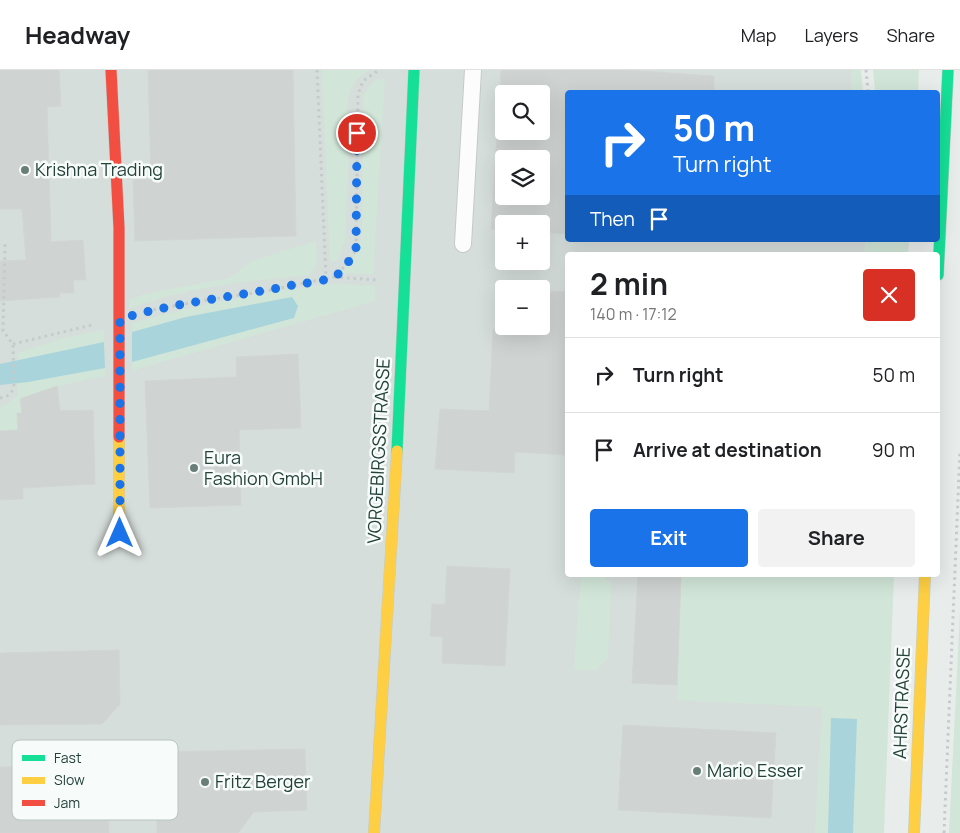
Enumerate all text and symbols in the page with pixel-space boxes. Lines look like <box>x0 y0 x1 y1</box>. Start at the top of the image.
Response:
text: Headway <box>25 18 130 51</box>
text: Map <box>741 23 776 47</box>
text: Layers <box>804 23 858 47</box>
text: Share <box>886 23 935 47</box>
map controls <box>495 85 550 335</box>
button: search <box>495 85 550 140</box>
text: 50 m <box>673 104 755 152</box>
icon: right <box>590 110 655 175</box>
pin <box>336 112 378 154</box>
icon: arrive <box>343 119 371 147</box>
text: Turn right <box>673 149 771 179</box>
button: layers <box>495 150 550 205</box>
place label: Krishna Trading <box>35 157 163 181</box>
marker: Krishna Trading <box>19 164 31 176</box>
icon: arrive <box>645 205 673 233</box>
text: Then <box>590 206 635 232</box>
button: + <box>495 215 550 270</box>
text: 2 min <box>590 263 668 304</box>
button: close <box>863 269 915 321</box>
button: − <box>495 280 550 335</box>
text: 140 m · 17:12 <box>590 303 677 325</box>
street label: VORGEBIRGSSTRASSE <box>361 358 395 544</box>
icon: right <box>590 361 618 389</box>
text: Turn right <box>633 362 723 388</box>
text: 50 m <box>873 362 915 388</box>
icon: arrive <box>590 436 618 464</box>
text: Arrive at destination <box>633 437 822 463</box>
text: 90 m <box>872 437 915 463</box>
place label: Eura Fashion GmbH <box>204 445 323 490</box>
marker: Eura Fashion GmbH <box>188 462 200 474</box>
position arrow <box>93 506 145 558</box>
button: Exit <box>590 509 748 567</box>
button: Share <box>758 509 915 567</box>
street label: AHRSTRASSE <box>887 647 915 759</box>
legend <box>12 740 178 820</box>
text: Fast <box>54 748 82 767</box>
place label: Mario Esser <box>707 758 804 782</box>
marker: Mario Esser <box>691 765 703 777</box>
place label: Fritz Berger <box>215 769 311 793</box>
text: Slow <box>54 770 85 789</box>
marker: Fritz Berger <box>199 776 211 788</box>
text: Jam <box>54 793 80 812</box>

